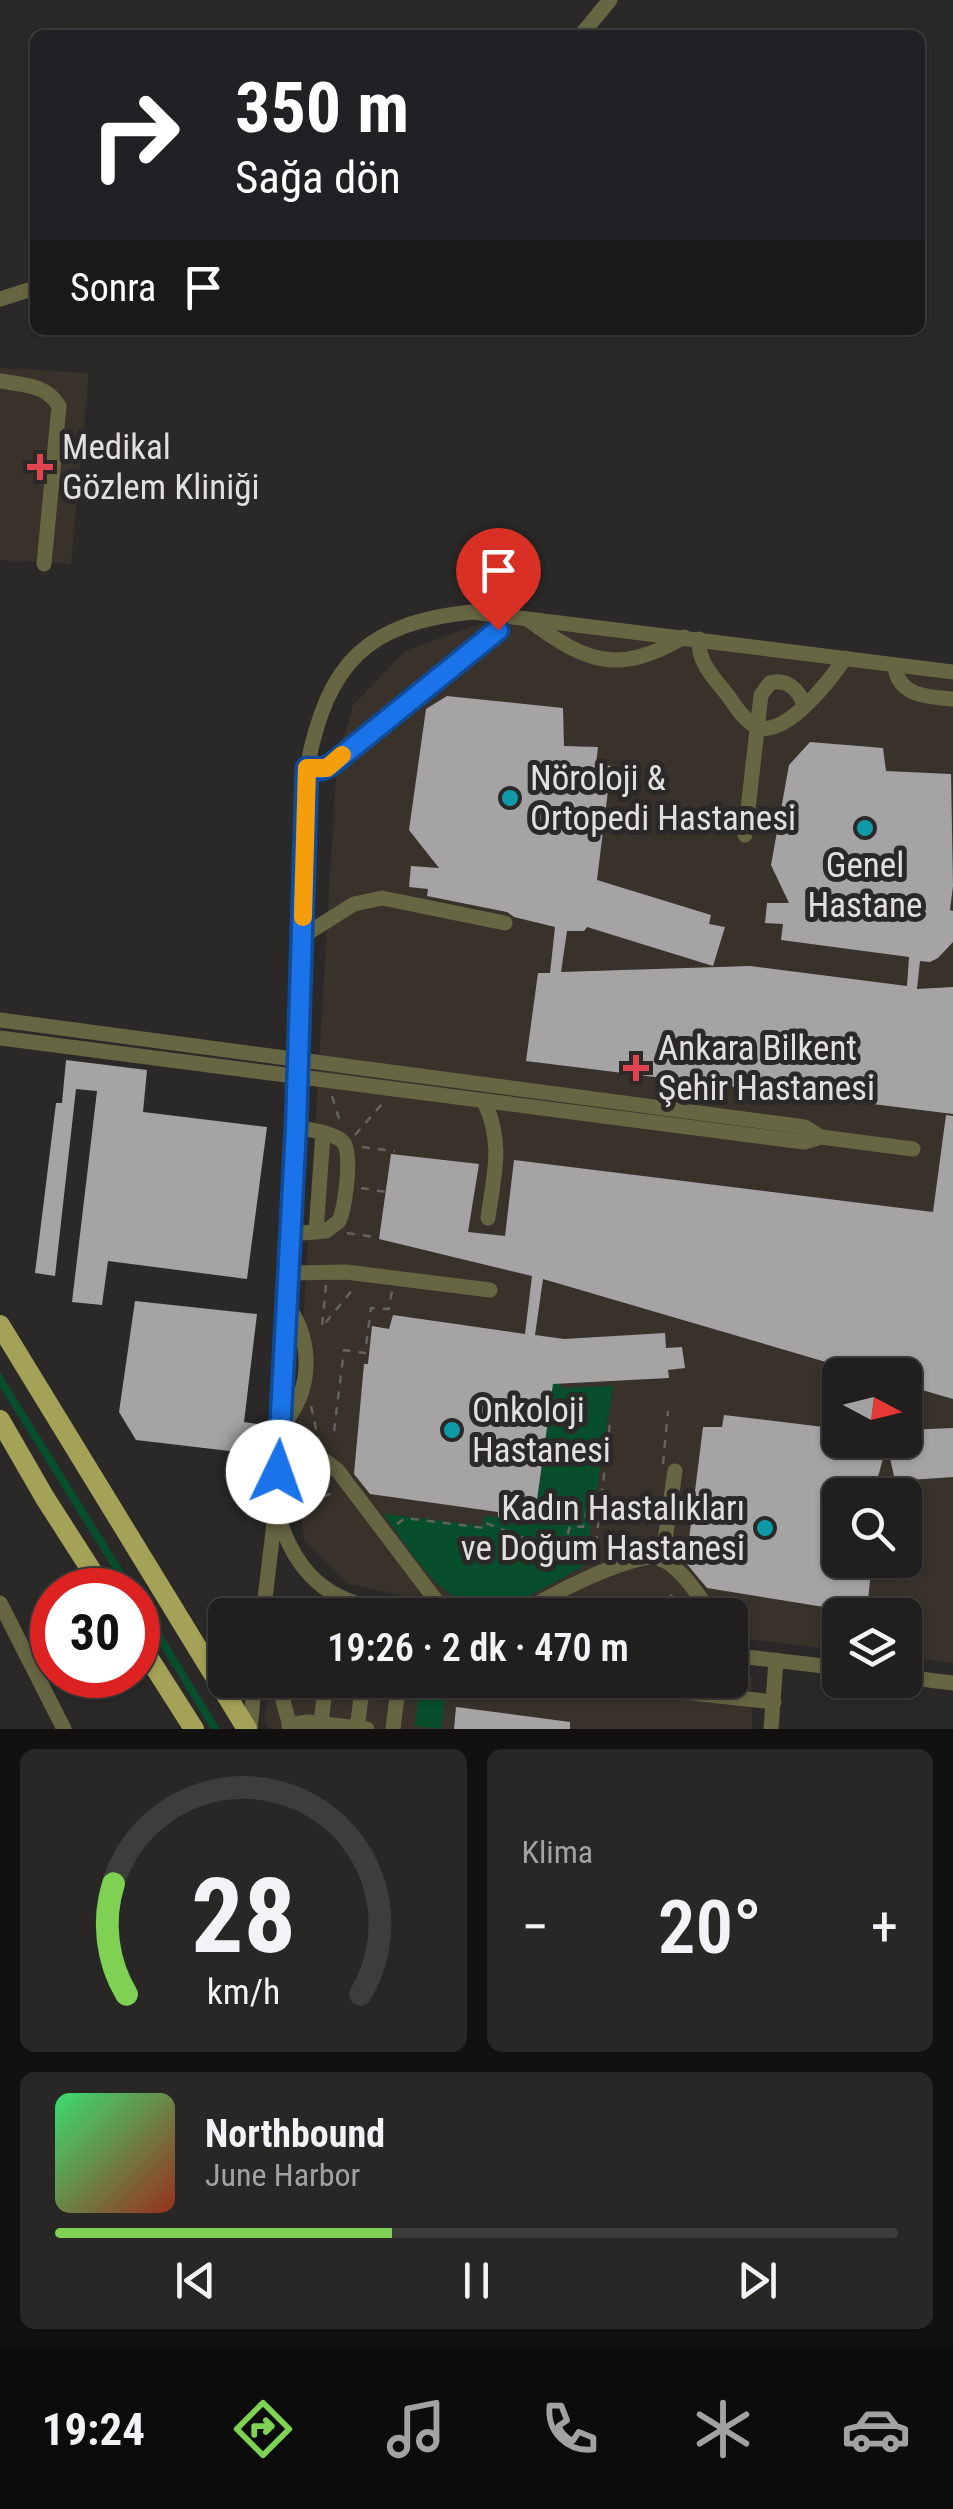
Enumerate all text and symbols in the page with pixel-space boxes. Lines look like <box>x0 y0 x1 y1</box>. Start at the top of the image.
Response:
text: 350 m <box>235 67 409 149</box>
icon: right <box>70 70 200 200</box>
text: Sağa dön <box>235 151 401 204</box>
icon: arrive <box>176 260 231 315</box>
text: Sonra <box>70 266 156 310</box>
place label: Medikal Gözlem Kliniği <box>62 427 260 508</box>
marker: Medikal Gözlem Kliniği <box>27 454 53 480</box>
pin <box>456 528 541 631</box>
icon: arrive <box>471 543 526 598</box>
place label: Nöroloji & Ortopedi Hastanesi <box>530 758 796 839</box>
marker: Nöroloji & Ortopedi Hastanesi <box>499 787 521 809</box>
marker: Genel Hastane <box>854 817 876 839</box>
place label: Genel Hastane <box>808 845 922 926</box>
place label: Ankara Bilkent Şehir Hastanesi <box>658 1028 875 1109</box>
marker: Ankara Bilkent Şehir Hastanesi <box>623 1055 649 1081</box>
north arrow <box>822 1358 922 1458</box>
map controls <box>822 1358 922 1698</box>
place label: Onkoloji Hastanesi <box>472 1390 611 1471</box>
marker: Onkoloji Hastanesi <box>441 1419 463 1441</box>
position arrow <box>226 1420 330 1524</box>
button: search <box>822 1478 922 1578</box>
place label: Kadın Hastalıkları ve Doğum Hastanesi <box>461 1488 745 1569</box>
marker: Kadın Hastalıkları ve Doğum Hastanesi <box>754 1517 776 1539</box>
speed limit sign: 30 <box>30 1568 160 1698</box>
button: layers <box>822 1598 922 1698</box>
text: 19:26 · 2 dk · 470 m <box>327 1626 629 1670</box>
text: Klima <box>522 1833 593 1871</box>
text: 28 <box>191 1856 296 1977</box>
text: 20° <box>658 1883 762 1971</box>
text: − <box>522 1895 549 1959</box>
text: + <box>871 1895 898 1959</box>
text: km/h <box>206 1971 280 2013</box>
text: Northbound <box>205 2112 385 2156</box>
text: June Harbor <box>205 2156 360 2194</box>
icon: previous <box>168 2253 223 2308</box>
icon: pause <box>449 2253 504 2308</box>
icon: next <box>730 2253 785 2308</box>
icon: directions <box>228 2394 298 2464</box>
icon: music <box>381 2394 451 2464</box>
icon: phone <box>535 2394 605 2464</box>
icon: climate <box>688 2394 758 2464</box>
icon: car <box>841 2394 911 2464</box>
text: 19:24 <box>42 2403 145 2456</box>

